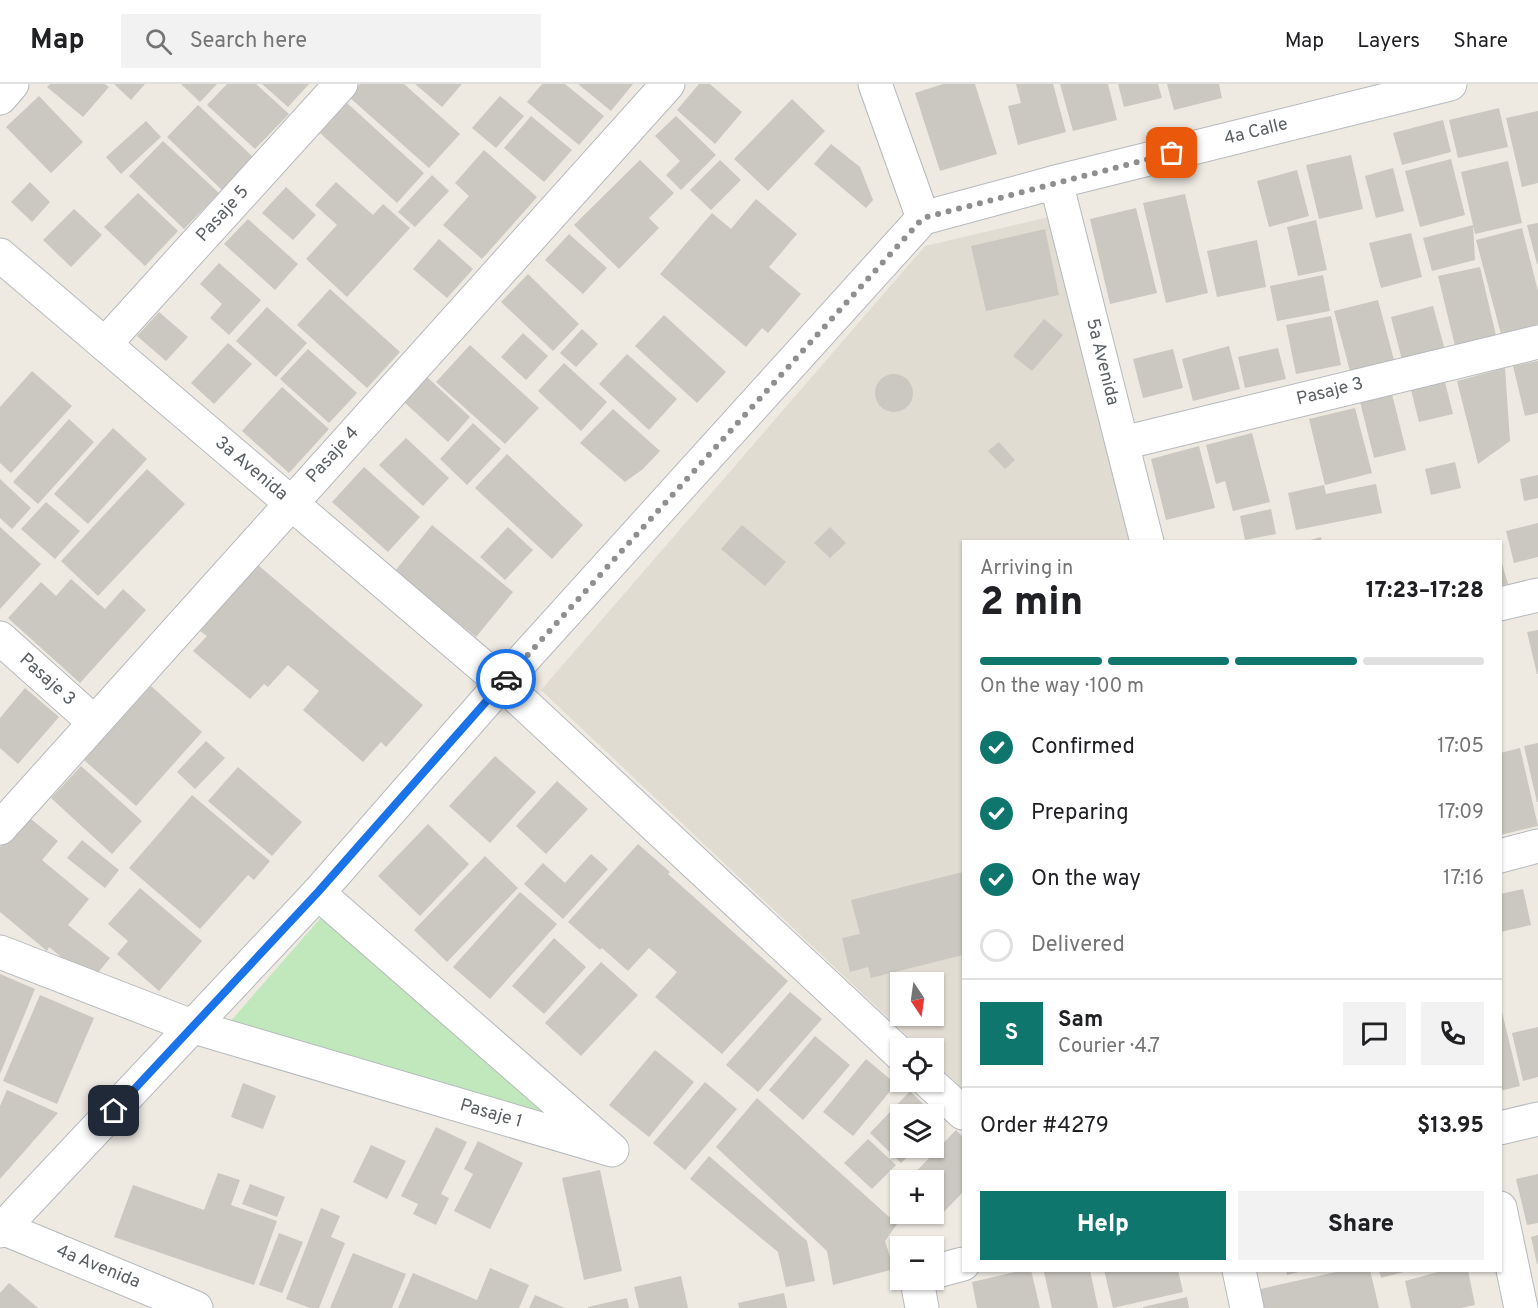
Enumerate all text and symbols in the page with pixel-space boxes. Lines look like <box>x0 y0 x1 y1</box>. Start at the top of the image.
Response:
search box <box>121 14 541 68</box>
text: Map <box>30 23 85 59</box>
icon: search <box>142 25 175 58</box>
text: Search here <box>190 28 307 55</box>
text: Map <box>1285 28 1324 55</box>
text: Layers <box>1357 28 1420 55</box>
text: Share <box>1453 28 1508 55</box>
street label: 4a Calle <box>1222 113 1290 151</box>
pin <box>1146 127 1197 178</box>
icon: bag <box>1155 136 1188 169</box>
street label: Pasaje 5 <box>192 181 254 247</box>
street label: 5a Avenida <box>1080 316 1124 408</box>
street label: Pasaje 3 <box>1294 373 1366 411</box>
street label: Pasaje 4 <box>302 422 364 488</box>
street label: 3a Avenida <box>210 432 292 506</box>
text: Arriving in <box>980 556 1073 582</box>
text: 17:23–17:28 <box>1366 578 1484 605</box>
text: 2 min <box>980 580 1083 629</box>
street label: Pasaje 3 <box>14 649 80 711</box>
courier <box>476 649 536 709</box>
icon: car <box>490 663 523 696</box>
text: On the way · 100 m <box>980 674 1144 700</box>
icon: check <box>980 731 1013 764</box>
text: Confirmed <box>1031 734 1135 761</box>
text: 17:05 <box>1437 734 1484 760</box>
icon: check <box>980 797 1013 830</box>
text: Preparing <box>1031 800 1129 827</box>
text: 17:09 <box>1438 800 1484 826</box>
icon: check <box>980 863 1013 896</box>
text: On the way <box>1031 866 1141 893</box>
text: 17:16 <box>1443 866 1484 892</box>
text: Delivered <box>1031 932 1125 959</box>
north arrow <box>890 972 944 1026</box>
map controls <box>890 972 944 1290</box>
button: chat <box>1343 1002 1406 1065</box>
button: phone <box>1421 1002 1484 1065</box>
text: Sam <box>1058 1007 1103 1034</box>
text: S <box>1005 1020 1018 1047</box>
text: Courier · 4.7 <box>1058 1034 1160 1060</box>
button: locate <box>890 1038 944 1092</box>
pin <box>88 1085 139 1136</box>
icon: home <box>97 1094 130 1127</box>
street label: Pasaje 1 <box>457 1094 525 1134</box>
button: layers <box>890 1104 944 1158</box>
text: Order #4279 <box>980 1113 1109 1140</box>
text: $13.95 <box>1417 1113 1484 1140</box>
button: + <box>890 1170 944 1224</box>
button: Help <box>980 1191 1226 1260</box>
button: Share <box>1238 1191 1484 1260</box>
button: − <box>890 1236 944 1290</box>
street label: 4a Avenida <box>53 1240 143 1294</box>

